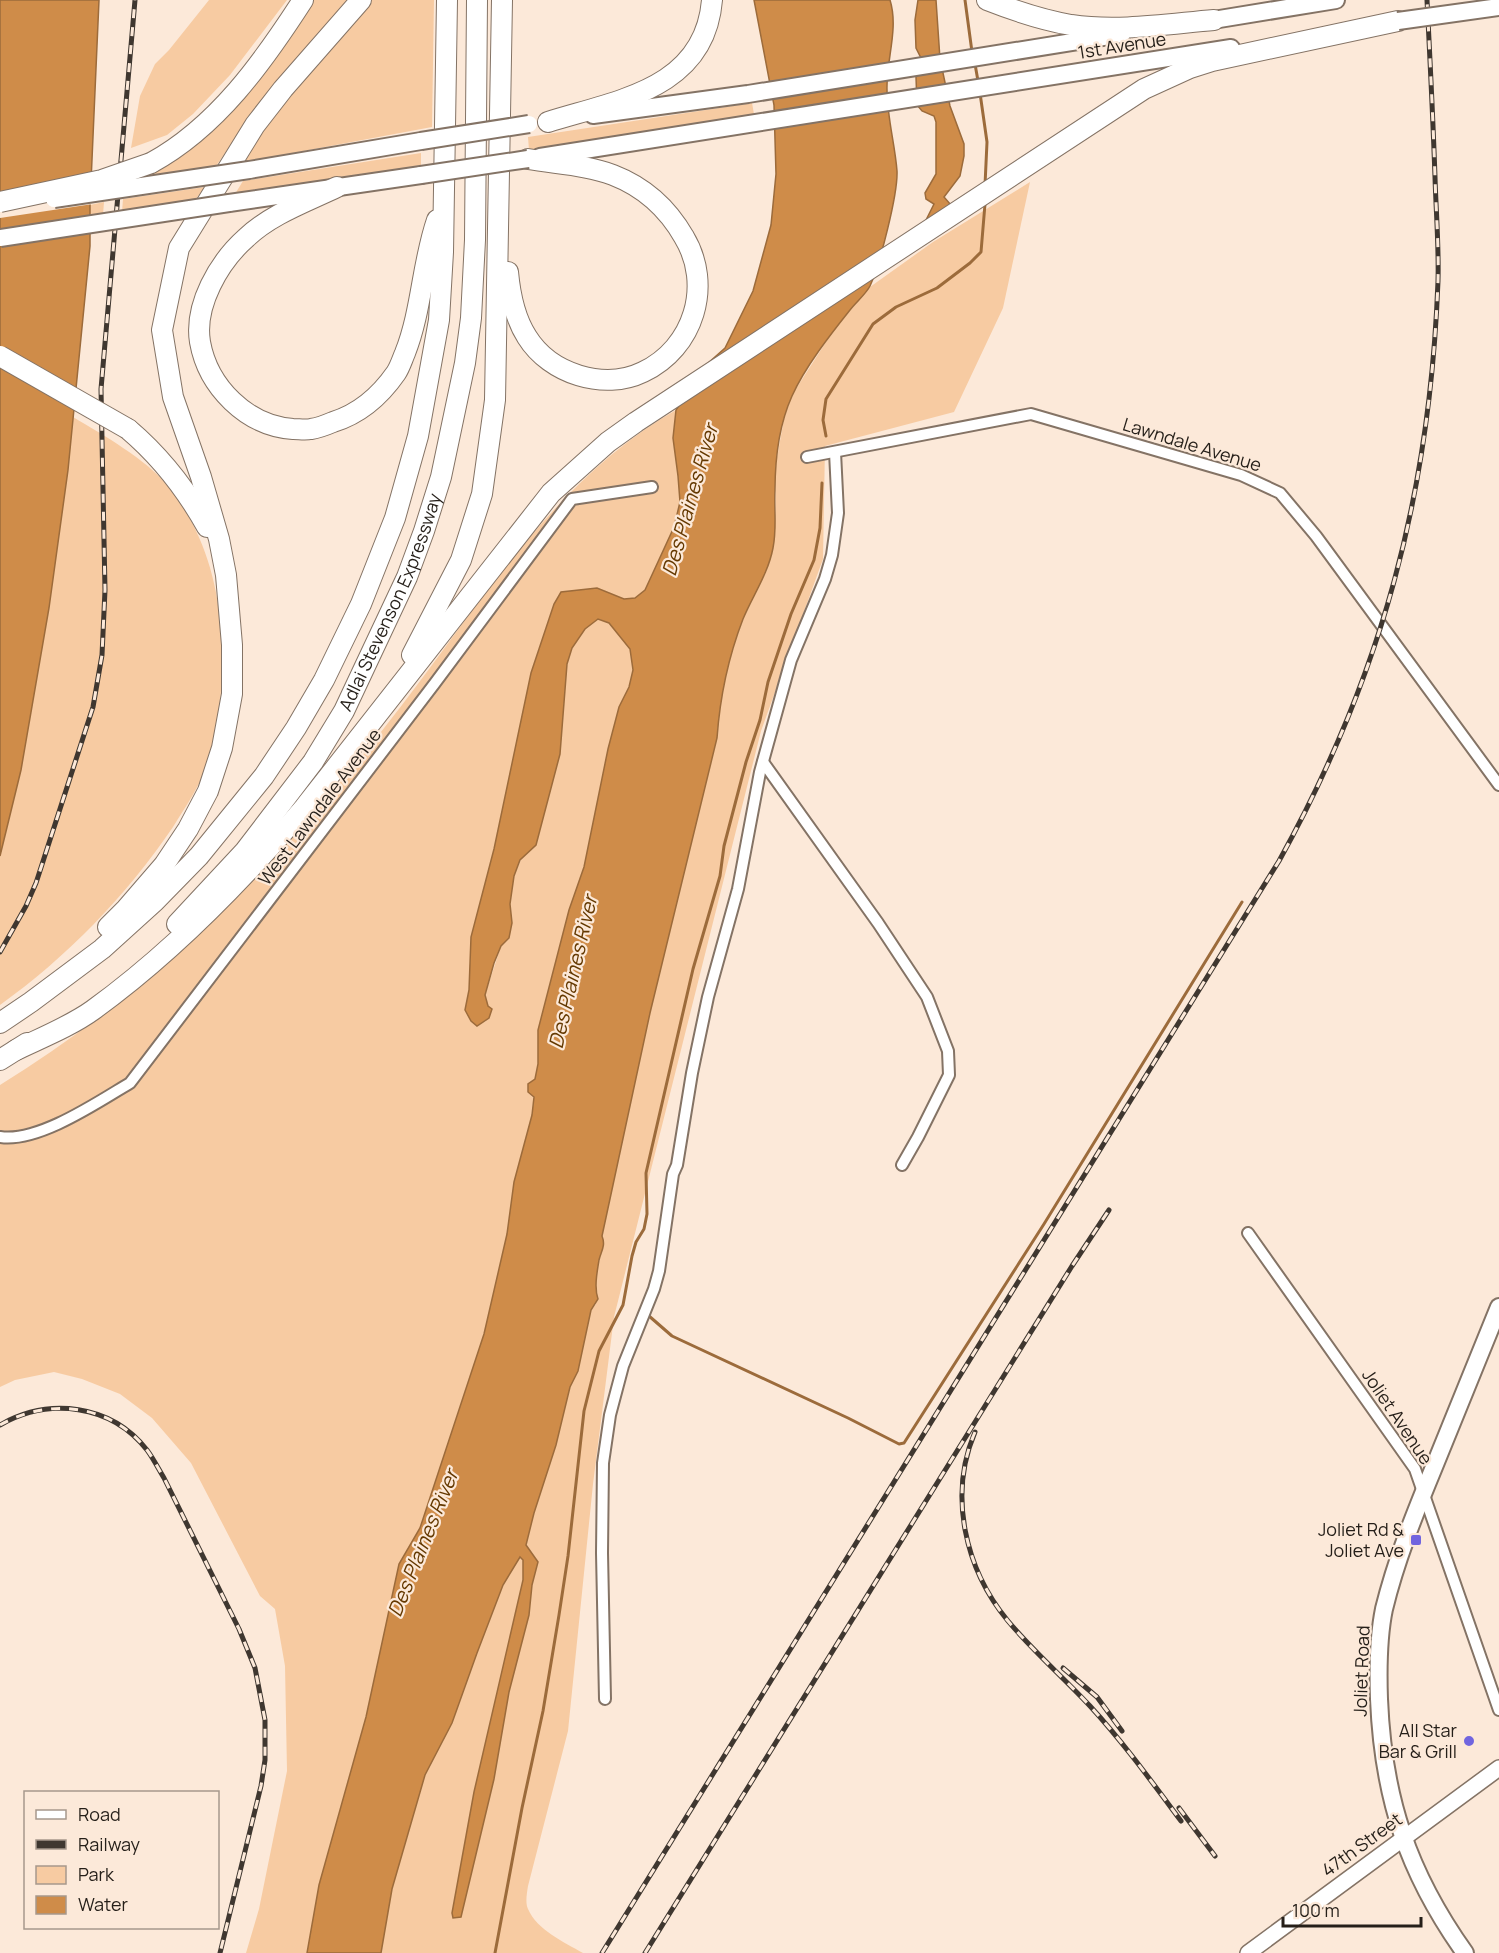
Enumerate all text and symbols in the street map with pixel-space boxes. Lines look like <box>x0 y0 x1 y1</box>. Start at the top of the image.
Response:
street label: 1st Avenue <box>1076 26 1168 64</box>
street label: Lawndale Avenue <box>1120 412 1265 477</box>
water label: Des Plaines River <box>655 418 725 579</box>
street label: Adlai Stevenson Expressway <box>333 490 446 714</box>
street label: West Lawndale Avenue <box>252 723 386 890</box>
water label: Des Plaines River <box>542 890 604 1051</box>
street label: Joliet Avenue <box>1357 1364 1439 1469</box>
water label: Des Plaines River <box>381 1463 465 1620</box>
place label: Joliet Rd & Joliet Ave <box>1318 1517 1404 1562</box>
marker: Joliet Rd & Joliet Ave <box>1409 1533 1423 1547</box>
street label: Joliet Road <box>1347 1625 1375 1717</box>
place label: All Star Bar & Grill <box>1379 1718 1457 1763</box>
marker: All Star Bar & Grill <box>1462 1734 1476 1748</box>
legend <box>24 1791 219 1929</box>
text: Road <box>78 1802 121 1826</box>
street label: 47th Street <box>1316 1807 1406 1882</box>
text: Railway <box>78 1832 140 1856</box>
text: Park <box>78 1862 115 1886</box>
scale bar <box>1283 1890 1421 1928</box>
text: Water <box>78 1892 128 1916</box>
text: 100 m <box>1292 1898 1340 1922</box>

